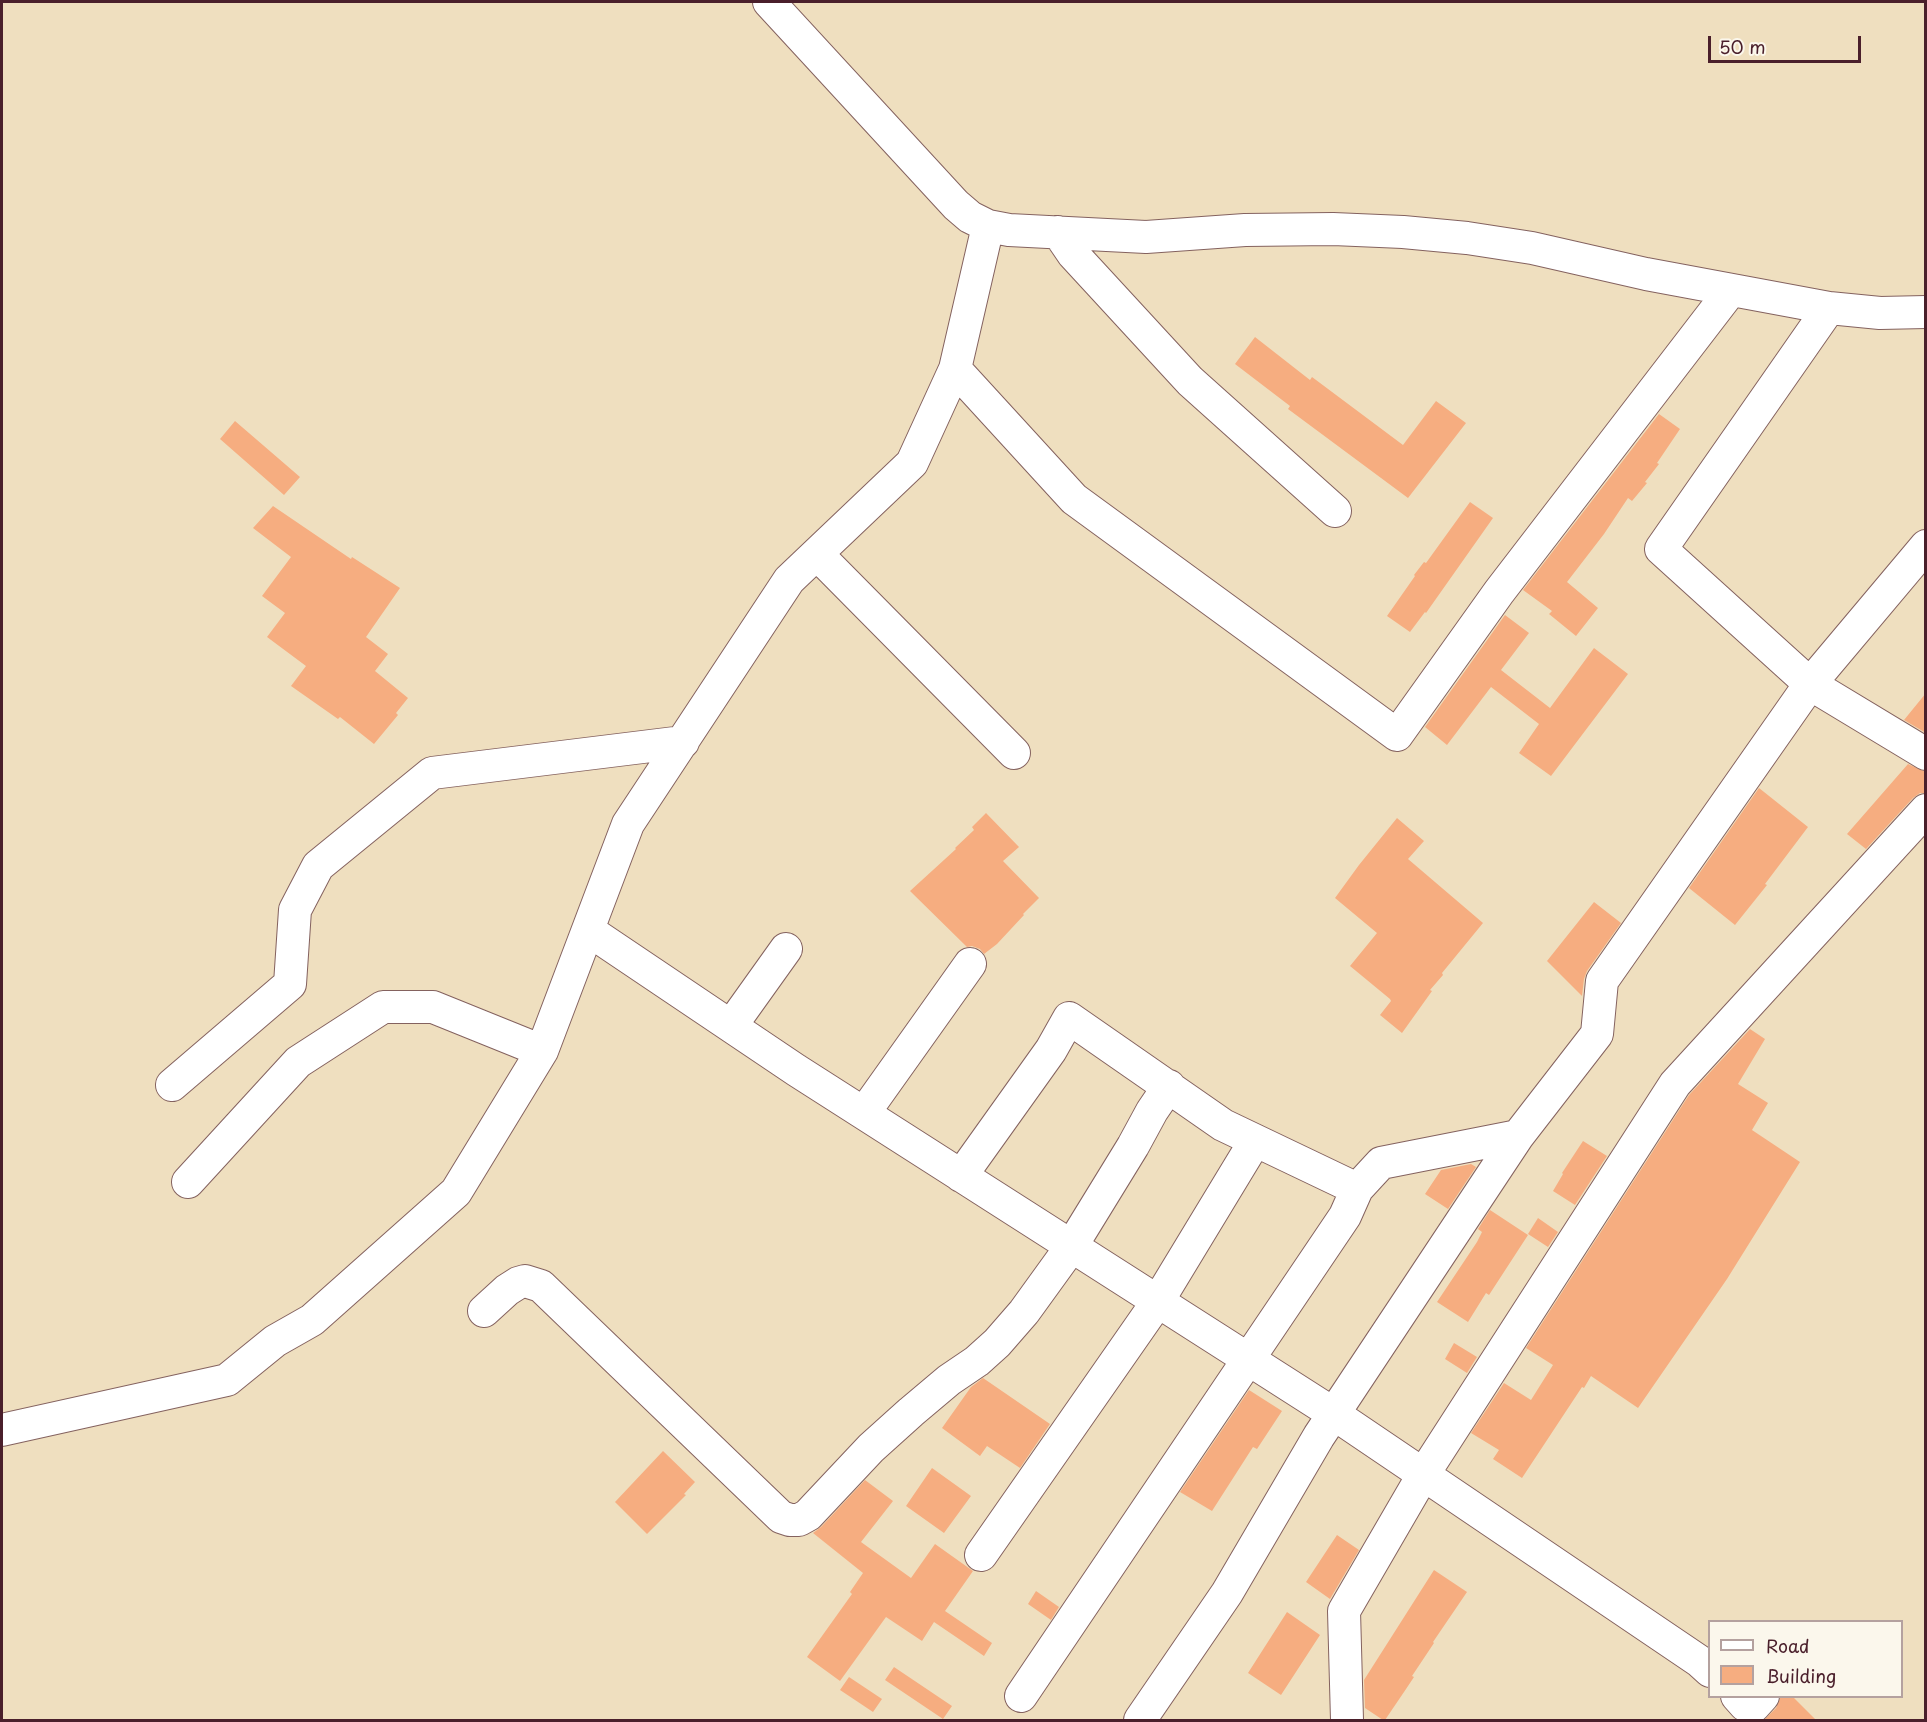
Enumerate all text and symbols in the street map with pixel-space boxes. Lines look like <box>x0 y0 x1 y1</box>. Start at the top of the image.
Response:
scale bar <box>1711 24 1864 62</box>
text: 50 m <box>1719 33 1766 60</box>
legend <box>1708 1620 1903 1698</box>
text: Road <box>1766 1632 1810 1659</box>
text: Building <box>1766 1662 1836 1689</box>

